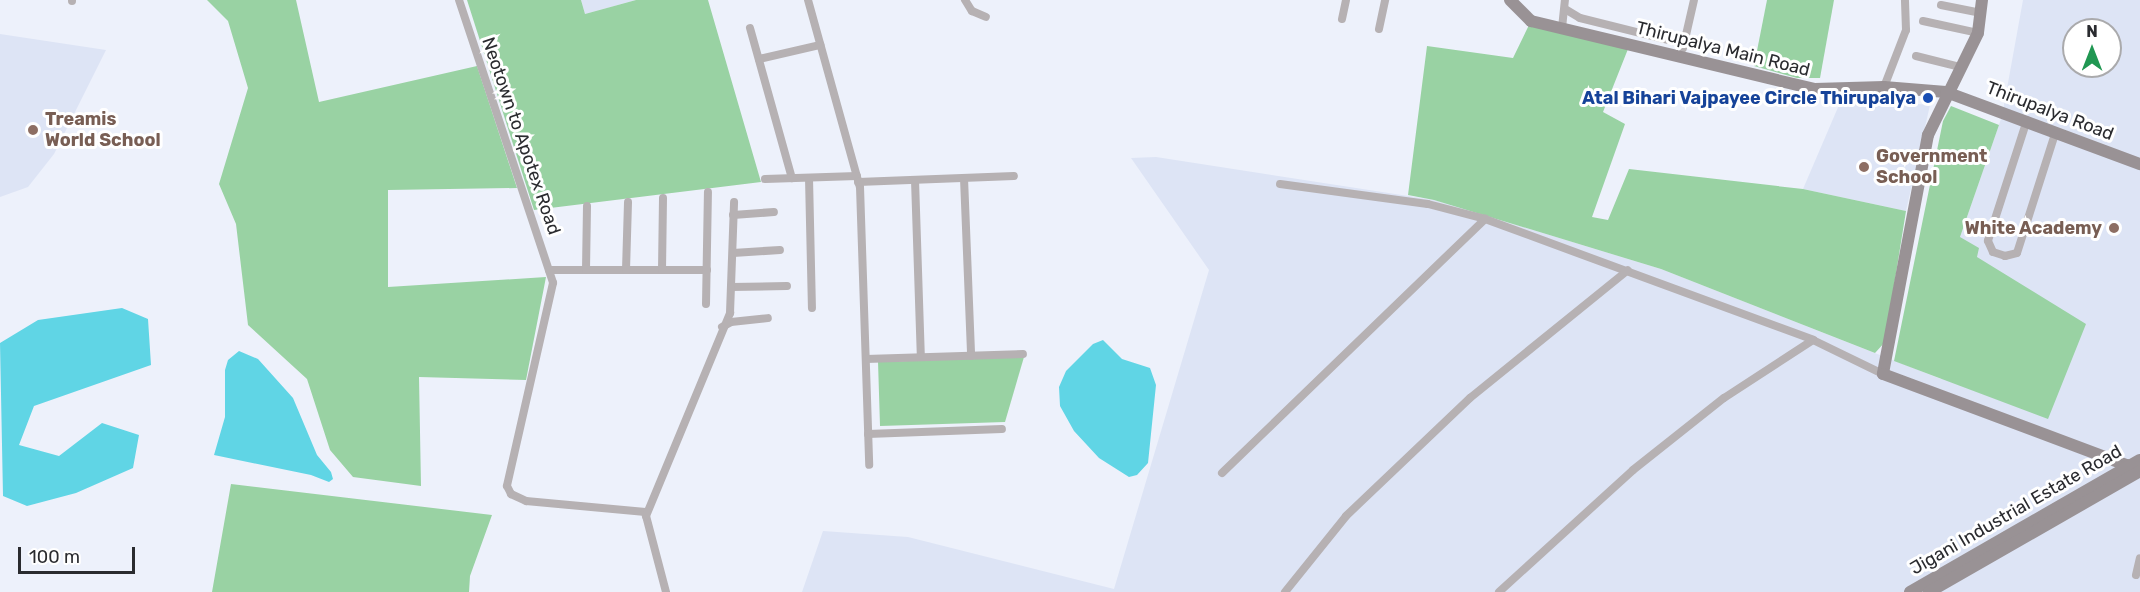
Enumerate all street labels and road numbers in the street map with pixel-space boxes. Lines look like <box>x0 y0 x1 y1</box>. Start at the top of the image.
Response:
street label: Thirupalya Main Road <box>1634 17 1812 81</box>
street label: Neotown to Apotex Road <box>477 34 565 238</box>
street label: Thirupalya Road <box>1983 77 2117 145</box>
street label: Jigani Industrial Estate Road <box>1906 440 2126 580</box>

